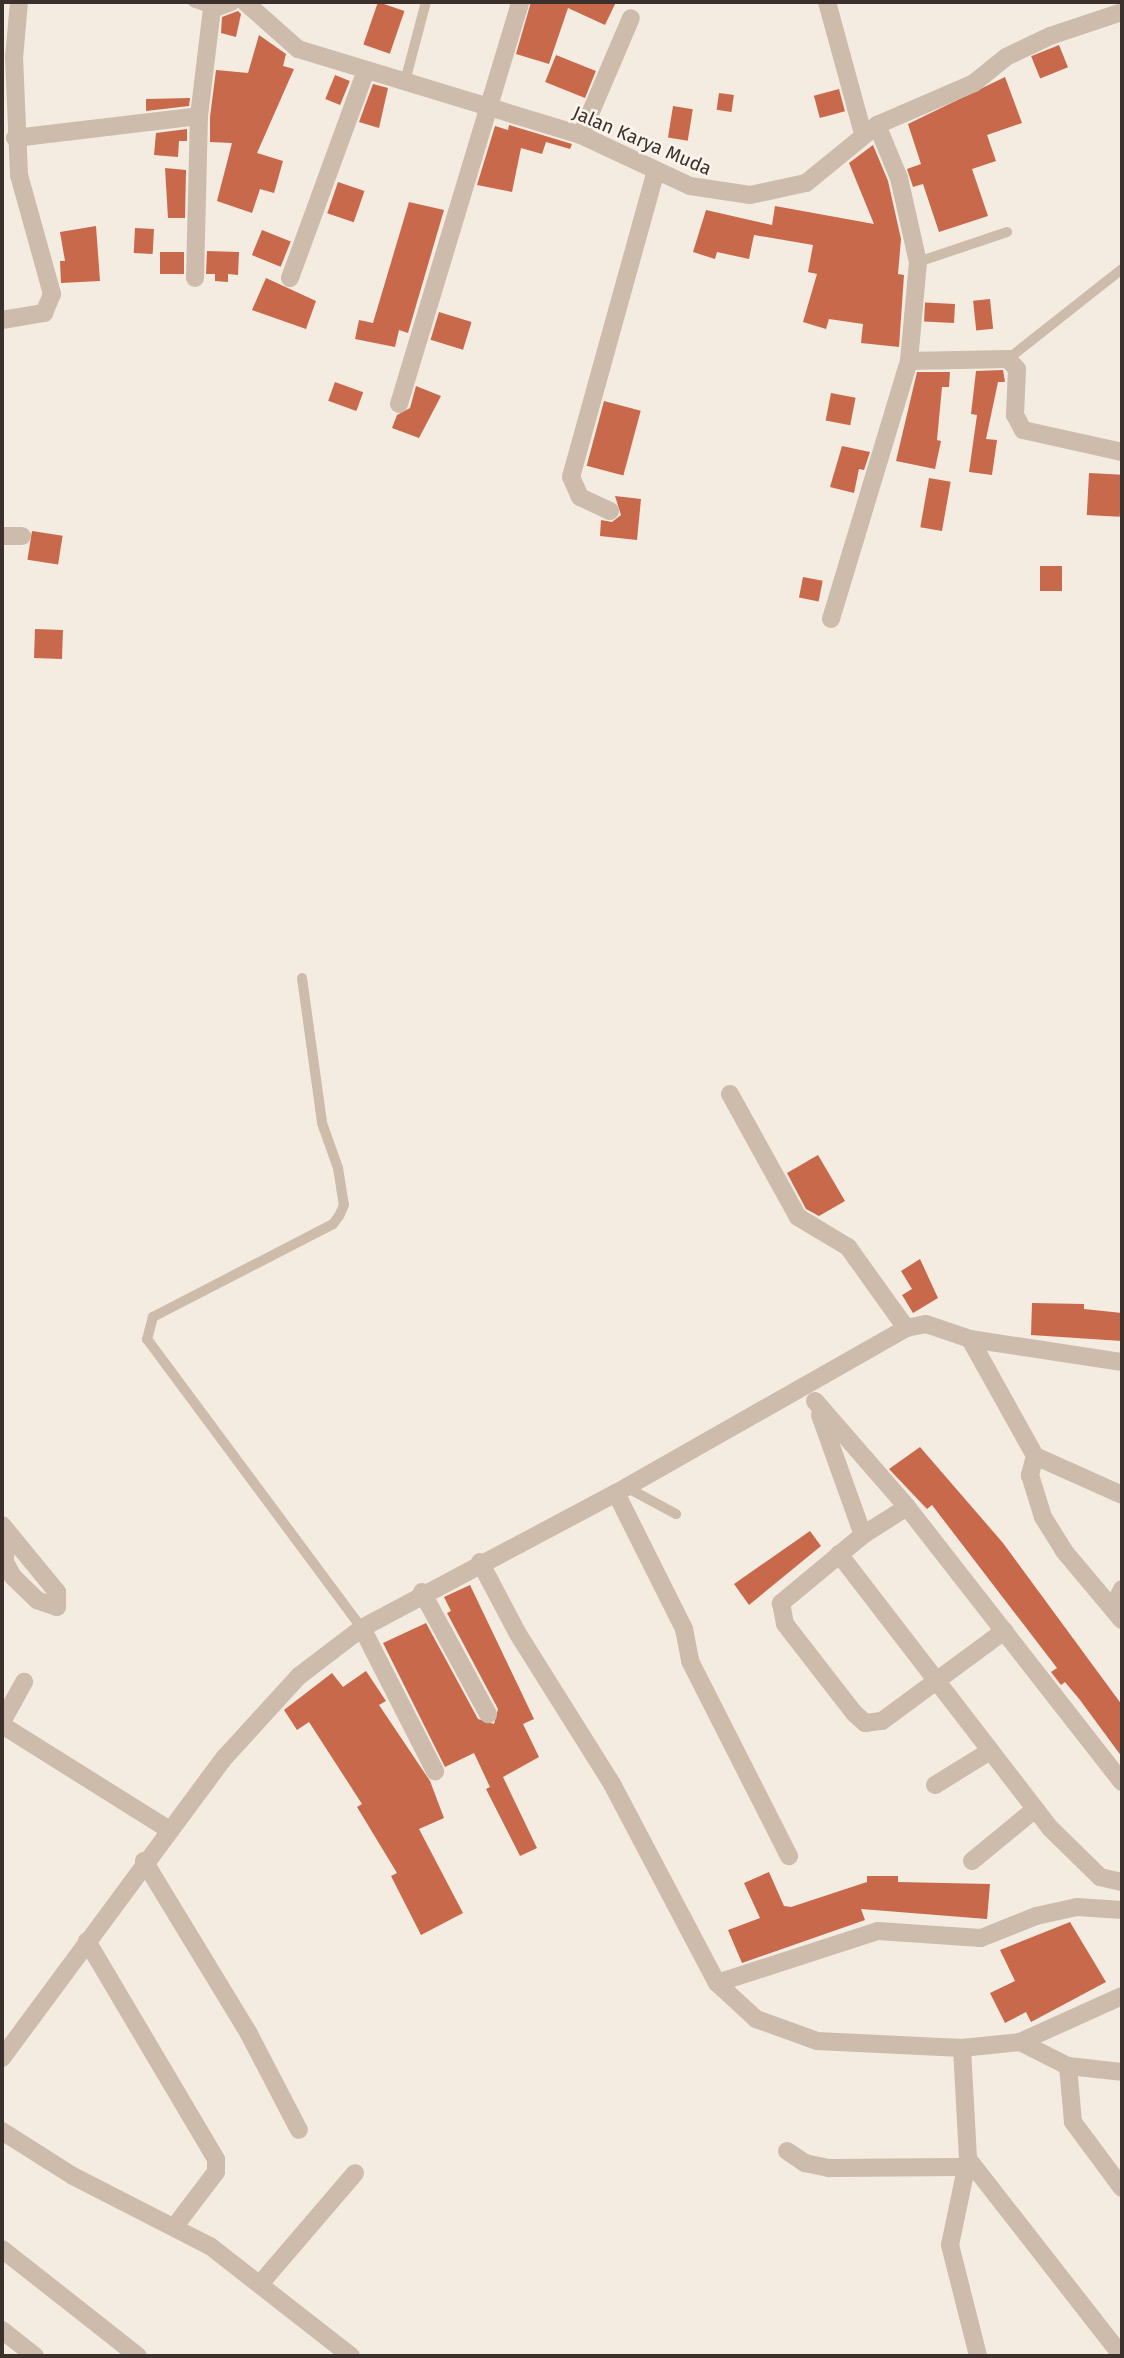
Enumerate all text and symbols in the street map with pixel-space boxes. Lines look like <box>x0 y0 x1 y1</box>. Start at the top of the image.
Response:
street label: Jalan Karya Muda <box>569 101 715 181</box>

